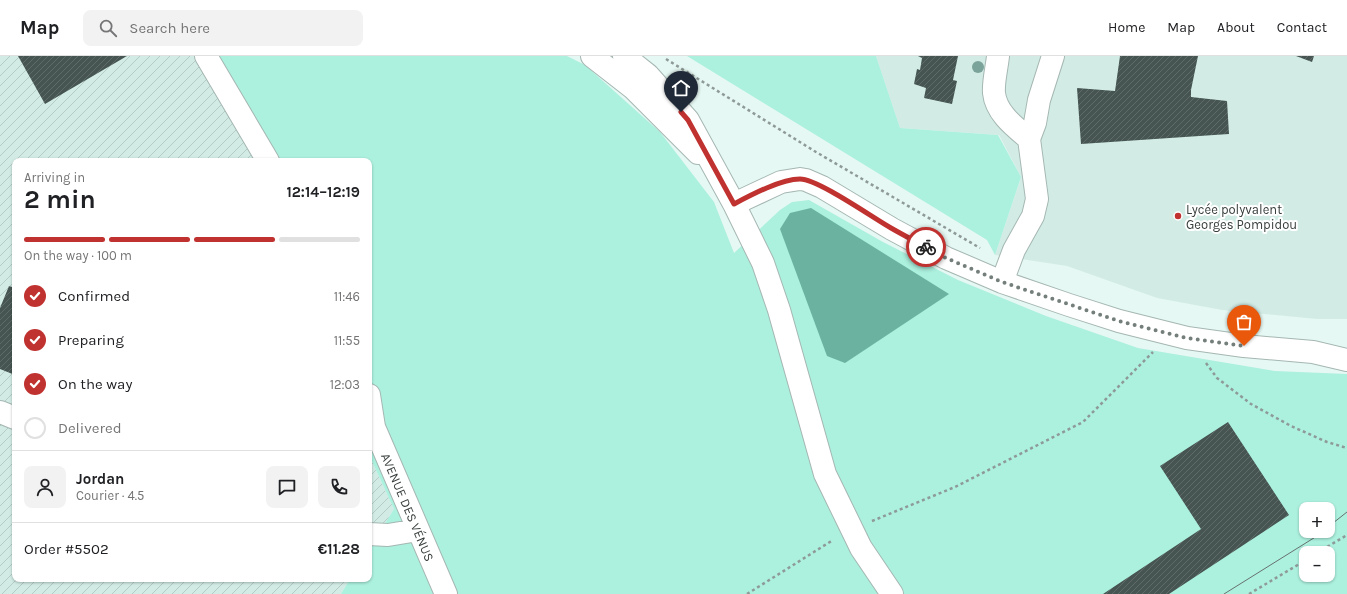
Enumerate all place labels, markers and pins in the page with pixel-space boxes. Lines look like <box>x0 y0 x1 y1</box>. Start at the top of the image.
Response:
pin <box>664 71 698 112</box>
place label: Lycée polyvalent Georges Pompidou <box>1186 202 1297 232</box>
marker: Lycée polyvalent Georges Pompidou <box>1173 211 1183 221</box>
pin <box>1227 305 1261 346</box>

